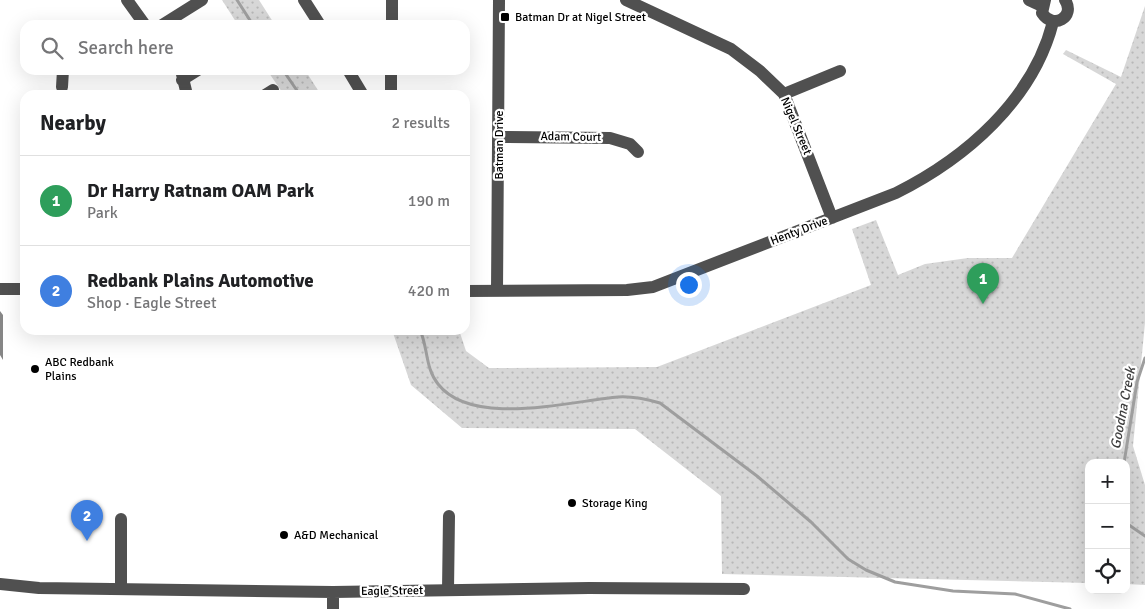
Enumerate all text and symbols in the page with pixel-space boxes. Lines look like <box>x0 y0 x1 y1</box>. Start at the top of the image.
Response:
place label: Batman Dr at Nigel Street <box>515 10 646 25</box>
marker: Batman Dr at Nigel Street <box>499 11 511 23</box>
search box <box>20 20 470 75</box>
icon: search <box>38 34 66 62</box>
text: Search here <box>78 36 174 60</box>
street label: Nigel Street <box>777 95 815 157</box>
text: Nearby <box>40 110 106 136</box>
street label: Batman Drive <box>492 110 507 180</box>
text: 2 results <box>391 113 450 133</box>
street label: Adam Court <box>541 129 601 145</box>
text: Dr Harry Ratnam OAM Park <box>87 179 314 203</box>
text: 1 <box>52 191 60 211</box>
text: 190 m <box>408 191 450 211</box>
text: Park <box>87 203 118 223</box>
street label: Henty Drive <box>768 213 830 249</box>
pin: 1 <box>967 263 999 304</box>
text: Redbank Plains Automotive <box>87 269 314 293</box>
your location <box>676 272 702 298</box>
text: 2 <box>52 281 60 301</box>
text: 420 m <box>408 281 450 301</box>
text: Shop · Eagle Street <box>87 293 217 313</box>
place label: ABC Redbank Plains <box>45 355 114 384</box>
marker: ABC Redbank Plains <box>29 363 41 375</box>
water label: Goodna Creek <box>1107 364 1140 450</box>
map controls <box>1085 459 1130 594</box>
button: + <box>1085 459 1130 504</box>
place label: Storage King <box>582 496 648 511</box>
marker: Storage King <box>566 497 578 509</box>
pin: 2 <box>71 500 103 541</box>
button: − <box>1085 504 1130 549</box>
place label: A&D Mechanical <box>294 528 379 543</box>
marker: A&D Mechanical <box>278 529 290 541</box>
button: locate <box>1085 549 1130 594</box>
street label: Eagle Street <box>361 583 423 599</box>

